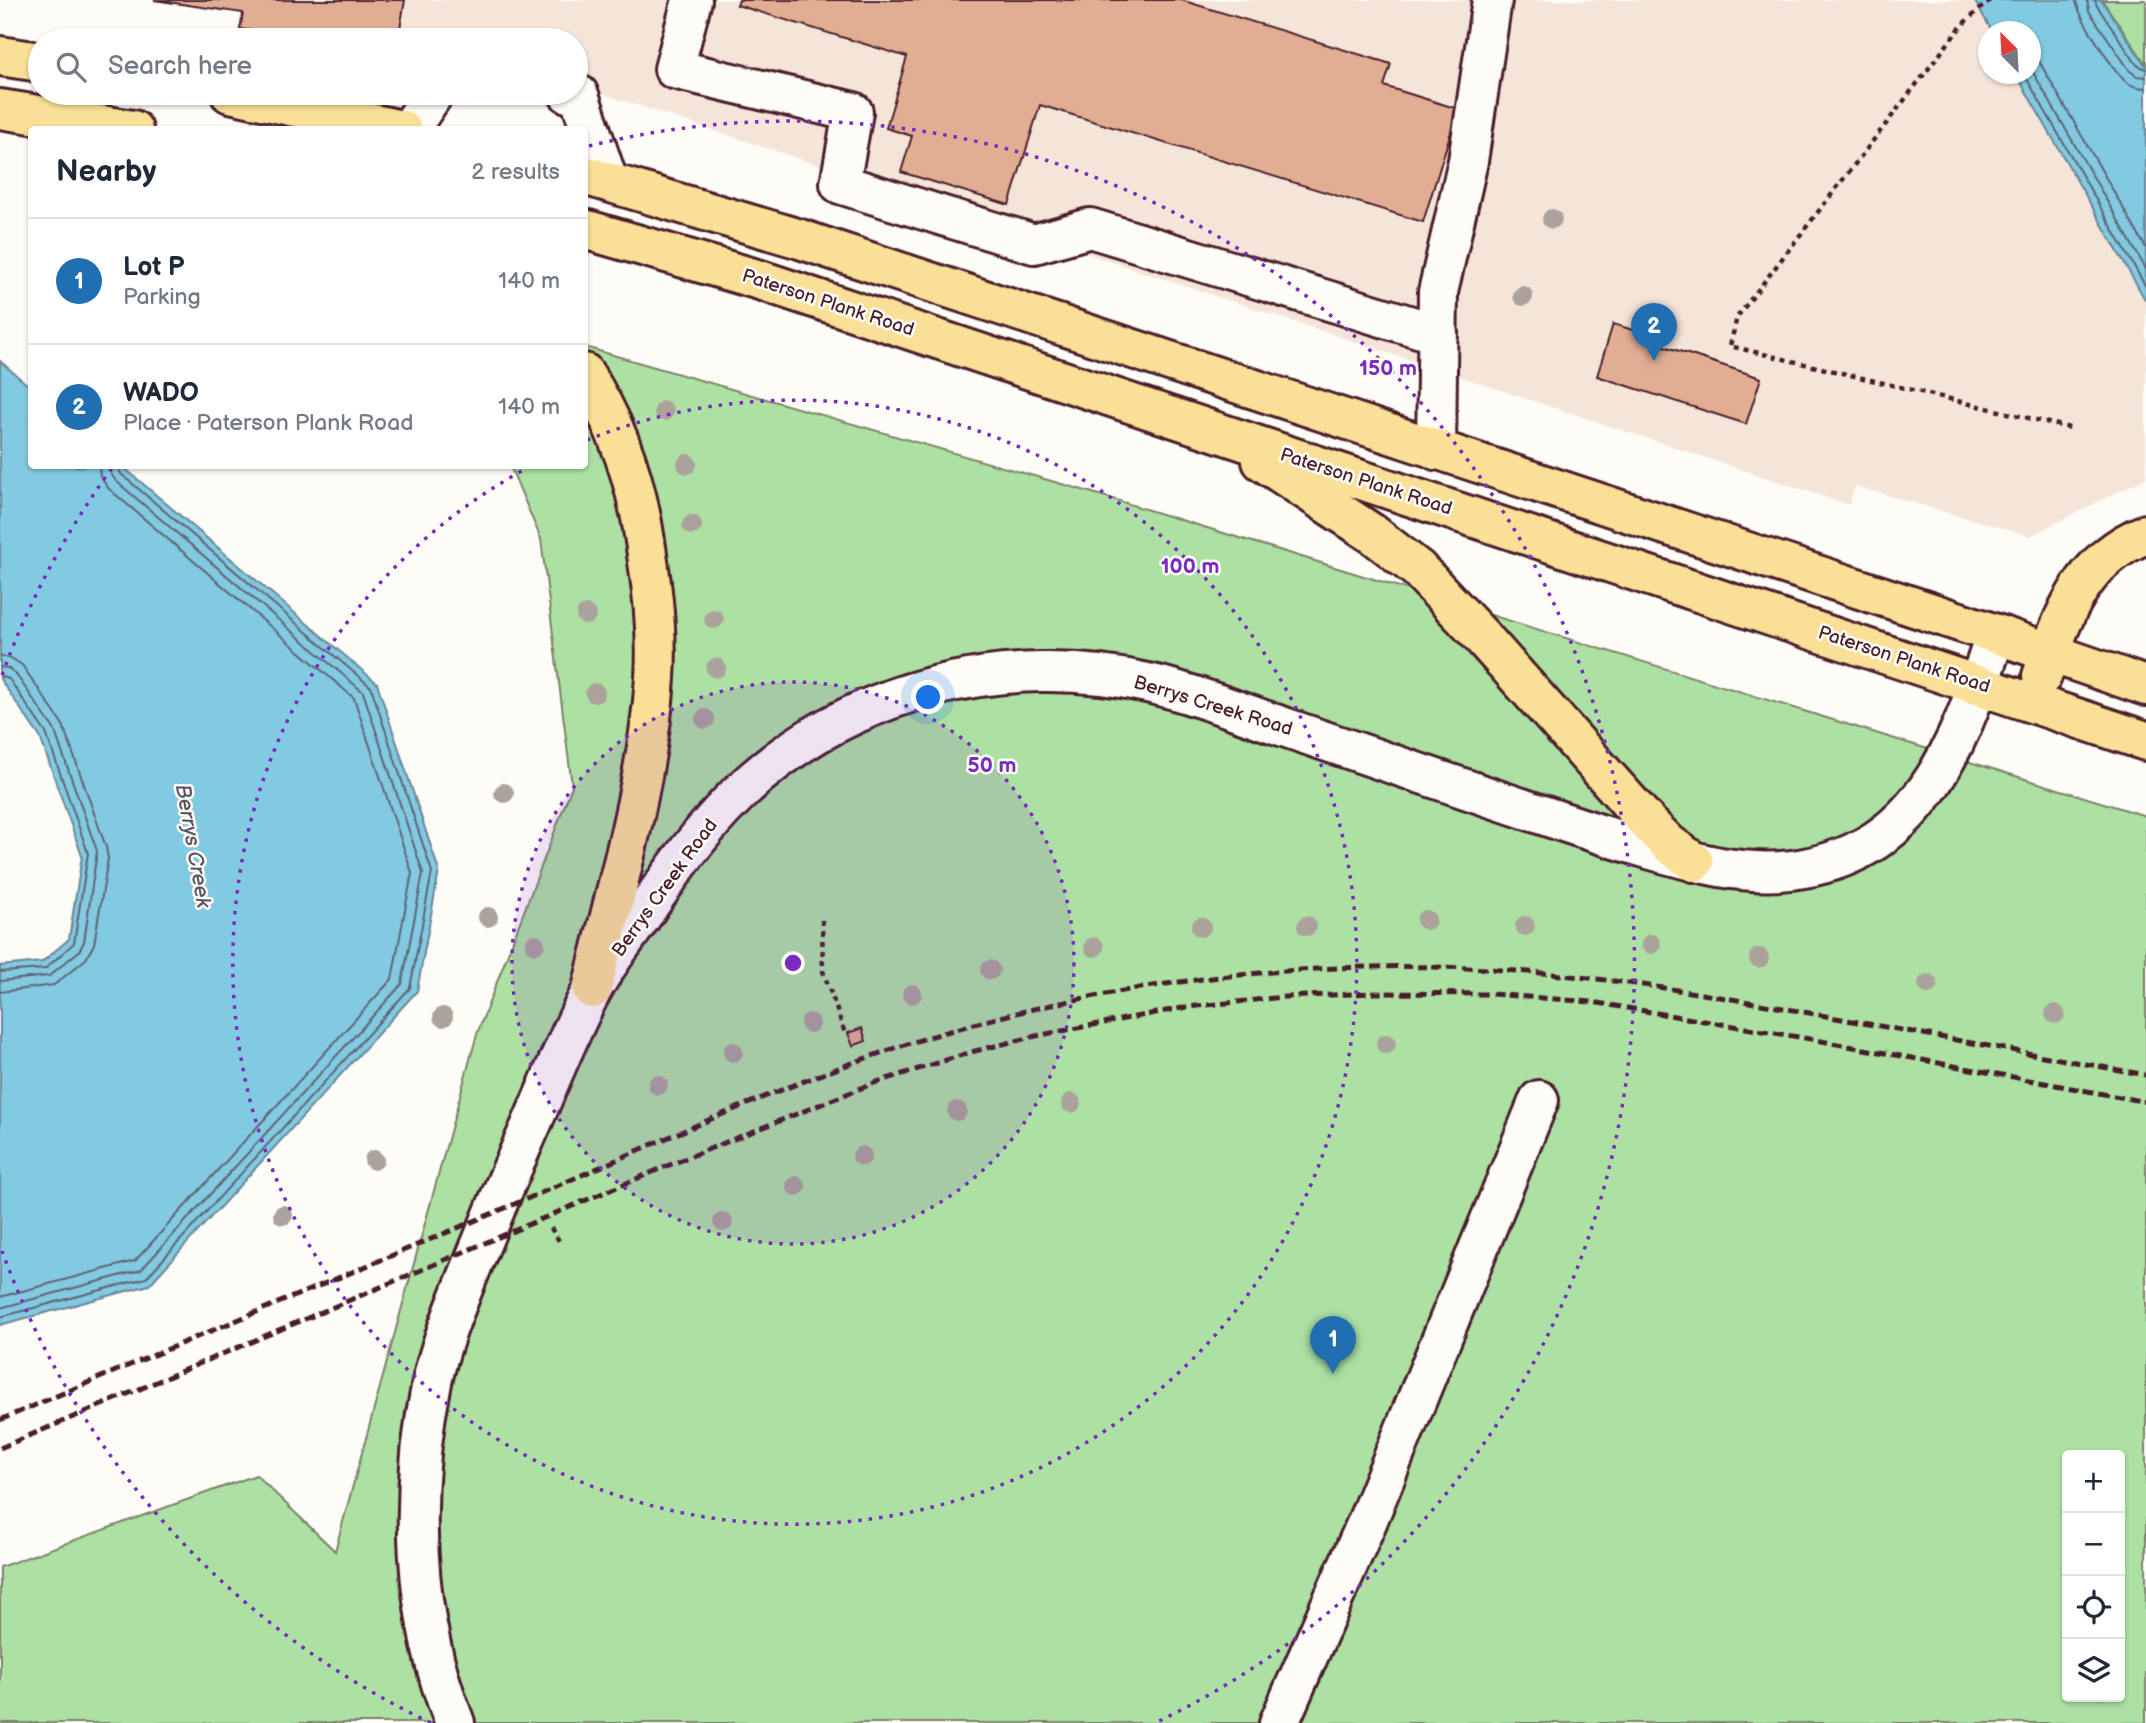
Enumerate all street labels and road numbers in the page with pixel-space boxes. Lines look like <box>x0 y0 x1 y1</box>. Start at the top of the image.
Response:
street label: Paterson Plank Road <box>739 264 917 342</box>
street label: Paterson Plank Road <box>1277 443 1455 521</box>
street label: Paterson Plank Road <box>1815 621 1993 699</box>
street label: Berrys Creek Road <box>1131 671 1295 741</box>
street label: Berrys Creek Road <box>607 815 723 961</box>

